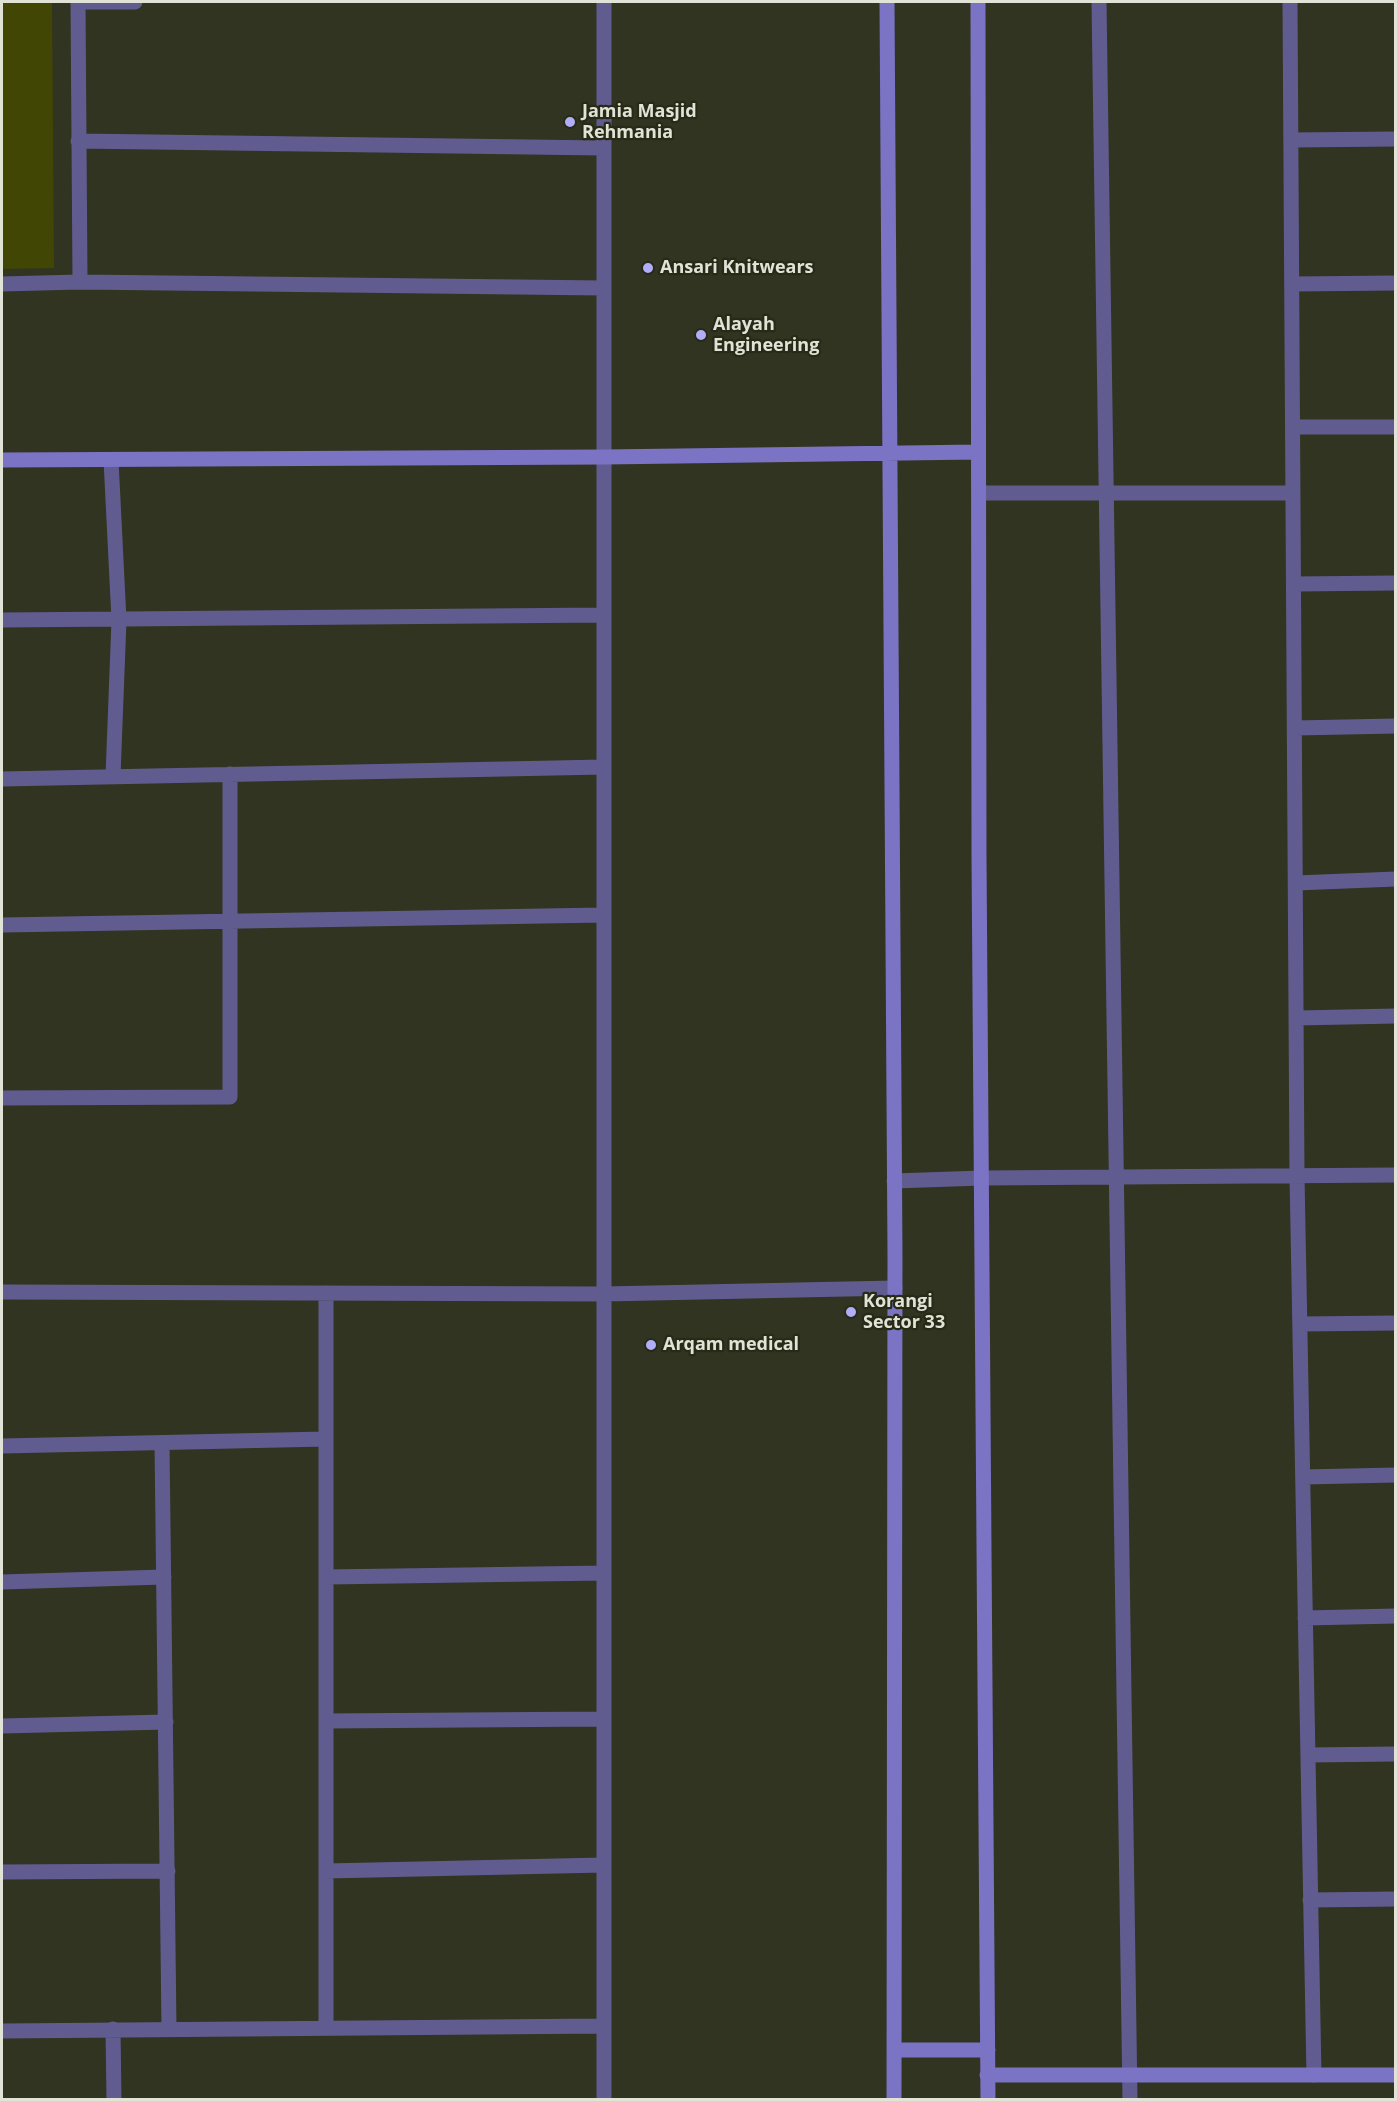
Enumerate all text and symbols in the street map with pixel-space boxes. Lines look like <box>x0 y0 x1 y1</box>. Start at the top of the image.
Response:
place label: Jamia Masjid Rehmania <box>582 101 697 144</box>
marker: Jamia Masjid Rehmania <box>563 115 577 129</box>
place label: Ansari Knitwears <box>660 257 814 279</box>
marker: Ansari Knitwears <box>641 261 655 275</box>
place label: Alayah Engineering <box>713 314 819 356</box>
marker: Alayah Engineering <box>694 328 708 342</box>
place label: Korangi Sector 33 <box>863 1291 945 1334</box>
marker: Korangi Sector 33 <box>844 1305 858 1319</box>
place label: Arqam medical <box>663 1334 799 1356</box>
marker: Arqam medical <box>644 1338 658 1352</box>

